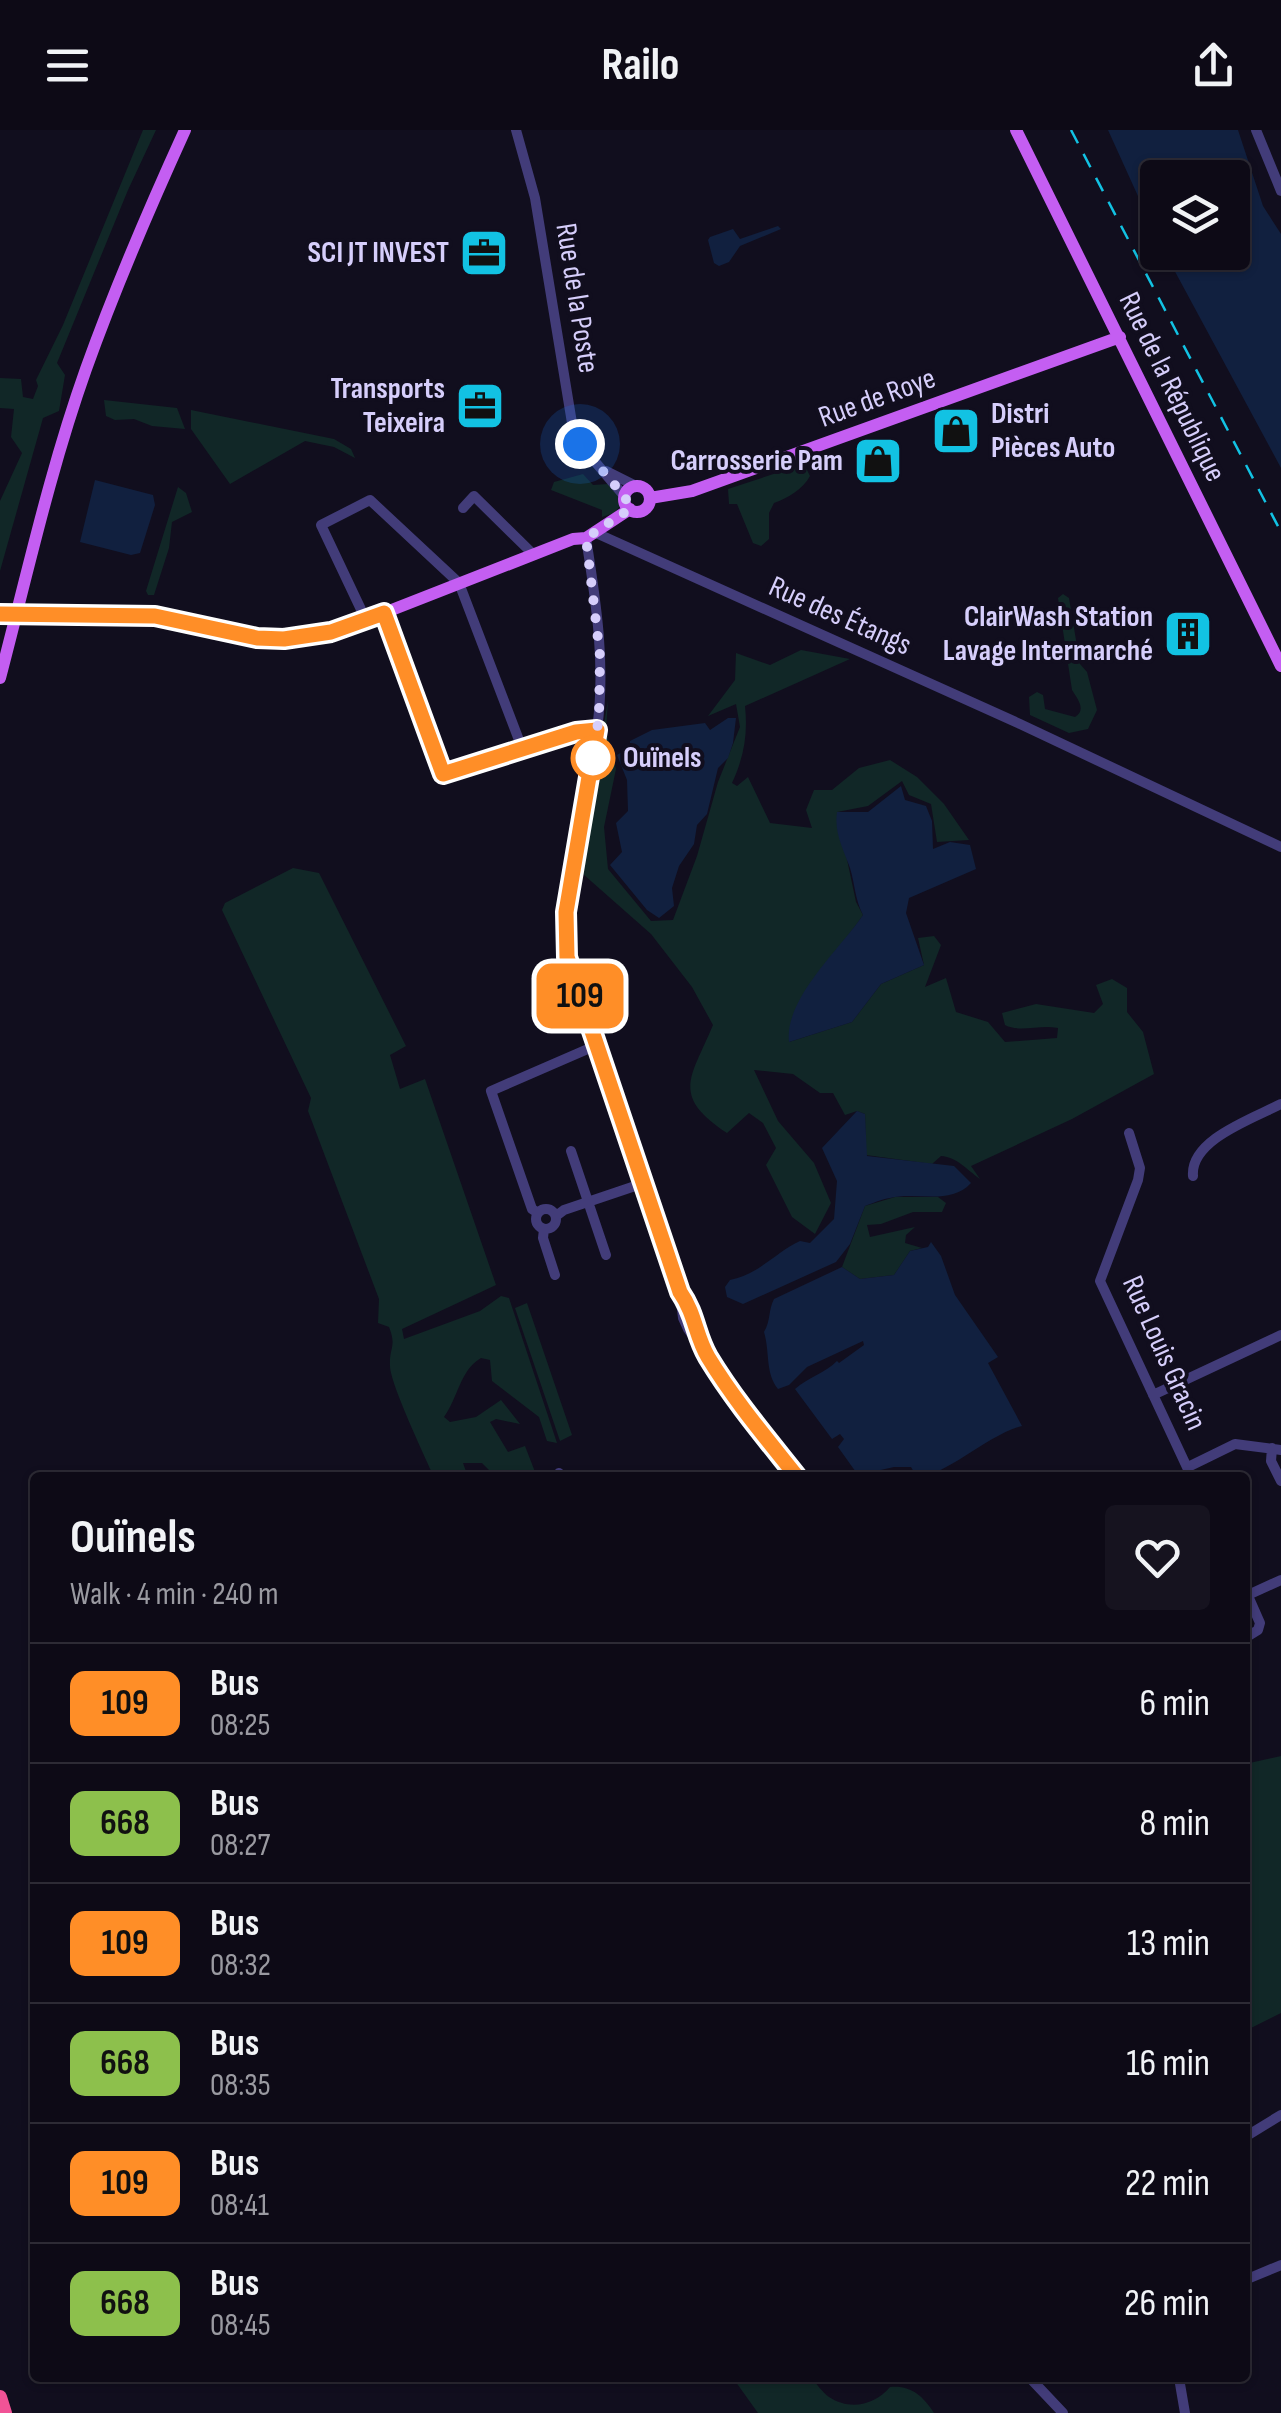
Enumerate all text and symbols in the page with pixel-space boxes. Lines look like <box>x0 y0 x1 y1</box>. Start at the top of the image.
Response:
icon: menu <box>40 38 95 93</box>
text: Railo <box>602 38 679 93</box>
icon: share <box>1186 38 1241 93</box>
map controls <box>1140 160 1250 270</box>
button: layers <box>1140 160 1250 270</box>
street label: Rue de la Poste <box>547 220 607 376</box>
office icon: SCI JT INVEST <box>458 227 510 279</box>
place label: SCI JT INVEST <box>308 235 449 271</box>
street label: Rue de la République <box>1111 286 1233 488</box>
street label: Rue de Roye <box>814 360 940 436</box>
place label: Transports Teixeira <box>330 371 445 441</box>
office icon: Transports Teixeira <box>454 380 506 432</box>
place label: Distri Pièces Auto <box>991 396 1115 466</box>
shop icon: Distri Pièces Auto <box>930 405 982 457</box>
your location <box>555 419 605 469</box>
shop icon: Carrosserie Pam <box>852 435 904 487</box>
place label: Carrosserie Pam <box>670 443 843 479</box>
street label: Rue des Étangs <box>763 569 917 663</box>
place label: ClairWash Station Lavage Intermarché <box>943 599 1153 669</box>
building icon: ClairWash Station Lavage Intermarché <box>1162 608 1214 660</box>
marker: Ouïnels <box>572 737 614 779</box>
place label: Ouïnels <box>623 740 702 776</box>
line badge: 109 <box>522 964 638 1028</box>
text: 109 <box>557 975 603 1018</box>
street label: Rue Louis Gracin <box>1114 1270 1214 1436</box>
button: heart <box>1105 1505 1210 1610</box>
text: Ouïnels <box>70 1509 196 1566</box>
text: Walk · 4 min · 240 m <box>70 1575 278 1614</box>
text: Bus <box>210 1661 259 1706</box>
text: 6 min <box>1140 1681 1210 1726</box>
text: 109 <box>102 1682 148 1725</box>
text: 08:25 <box>210 1706 270 1745</box>
text: Bus <box>210 1781 259 1826</box>
text: 8 min <box>1140 1801 1210 1846</box>
text: 668 <box>100 1802 150 1845</box>
text: 08:27 <box>210 1826 270 1865</box>
text: Bus <box>210 1901 259 1946</box>
text: 13 min <box>1127 1921 1210 1966</box>
text: 109 <box>102 1922 148 1965</box>
text: 08:32 <box>210 1946 271 1985</box>
text: Bus <box>210 2021 259 2066</box>
text: 16 min <box>1126 2041 1210 2086</box>
text: 668 <box>100 2042 150 2085</box>
text: 08:35 <box>210 2066 271 2105</box>
text: Bus <box>210 2141 259 2186</box>
text: 22 min <box>1125 2161 1210 2206</box>
text: 109 <box>102 2162 148 2205</box>
text: 08:41 <box>210 2186 269 2225</box>
text: Bus <box>210 2261 259 2306</box>
text: 26 min <box>1124 2281 1210 2326</box>
text: 668 <box>100 2282 150 2325</box>
text: 08:45 <box>210 2306 271 2345</box>

